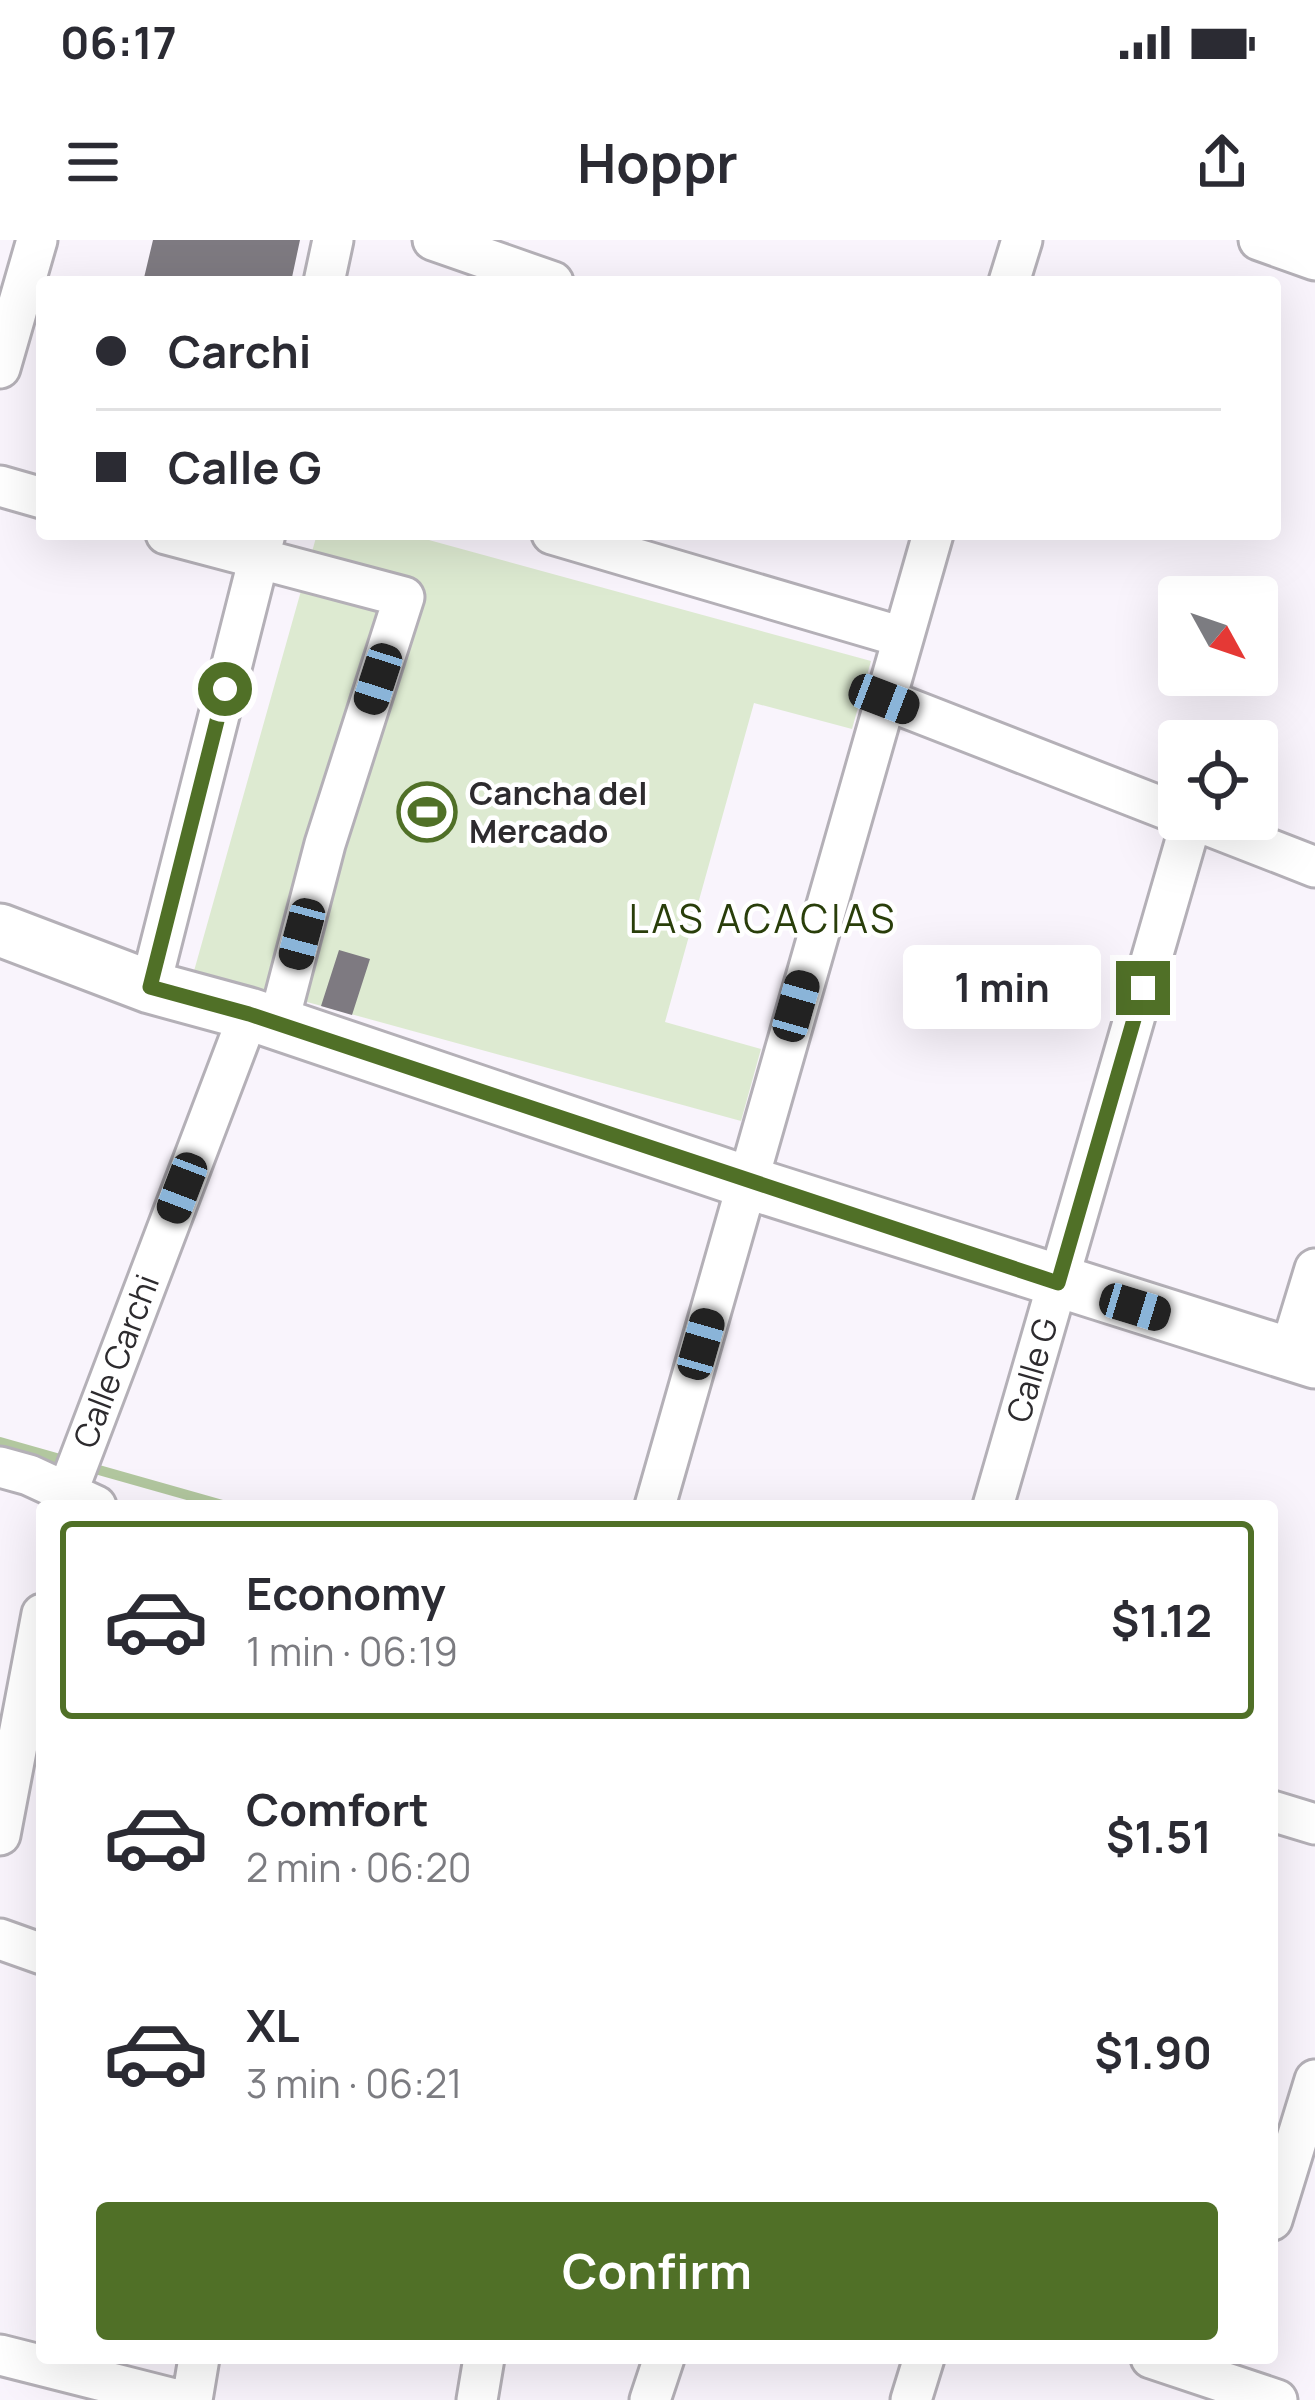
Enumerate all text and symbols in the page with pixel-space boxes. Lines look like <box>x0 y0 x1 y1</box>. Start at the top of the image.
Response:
text: 06:17 <box>60 11 177 73</box>
text: Hoppr <box>577 125 738 199</box>
icon: menu <box>60 129 126 195</box>
icon: share <box>1189 129 1255 195</box>
text: Carchi <box>168 320 311 382</box>
text: Calle G <box>168 436 321 498</box>
north arrow <box>1158 576 1278 696</box>
map controls <box>1158 576 1278 840</box>
car <box>350 639 406 719</box>
route start <box>198 662 252 716</box>
car <box>844 669 924 729</box>
button: locate <box>1158 720 1278 840</box>
place label: Cancha del Mercado <box>469 770 647 853</box>
sports icon: Cancha del Mercado <box>396 781 458 843</box>
district label: LAS ACACIAS <box>629 891 897 945</box>
car <box>275 895 329 973</box>
callout: 1 min <box>903 946 1101 1030</box>
text: 1 min <box>954 960 1050 1014</box>
route end <box>1116 961 1170 1015</box>
car <box>769 966 823 1046</box>
car <box>152 1148 212 1228</box>
street label: Calle Carchi <box>62 1268 169 1454</box>
car <box>1095 1279 1175 1335</box>
car <box>674 1304 728 1384</box>
street label: Calle G <box>995 1312 1068 1427</box>
text: Economy <box>246 1562 446 1624</box>
icon: car <box>102 1566 210 1674</box>
text: $1.12 <box>1111 1589 1212 1651</box>
text: 1 min · 06:19 <box>246 1624 458 1678</box>
text: Comfort <box>246 1778 429 1840</box>
icon: car <box>102 1782 210 1890</box>
text: $1.51 <box>1106 1805 1212 1867</box>
text: 2 min · 06:20 <box>246 1840 471 1894</box>
text: XL <box>246 1994 300 2056</box>
icon: car <box>102 1998 210 2106</box>
text: $1.90 <box>1095 2021 1212 2083</box>
text: 3 min · 06:21 <box>246 2056 462 2110</box>
button: Confirm <box>96 2202 1218 2340</box>

